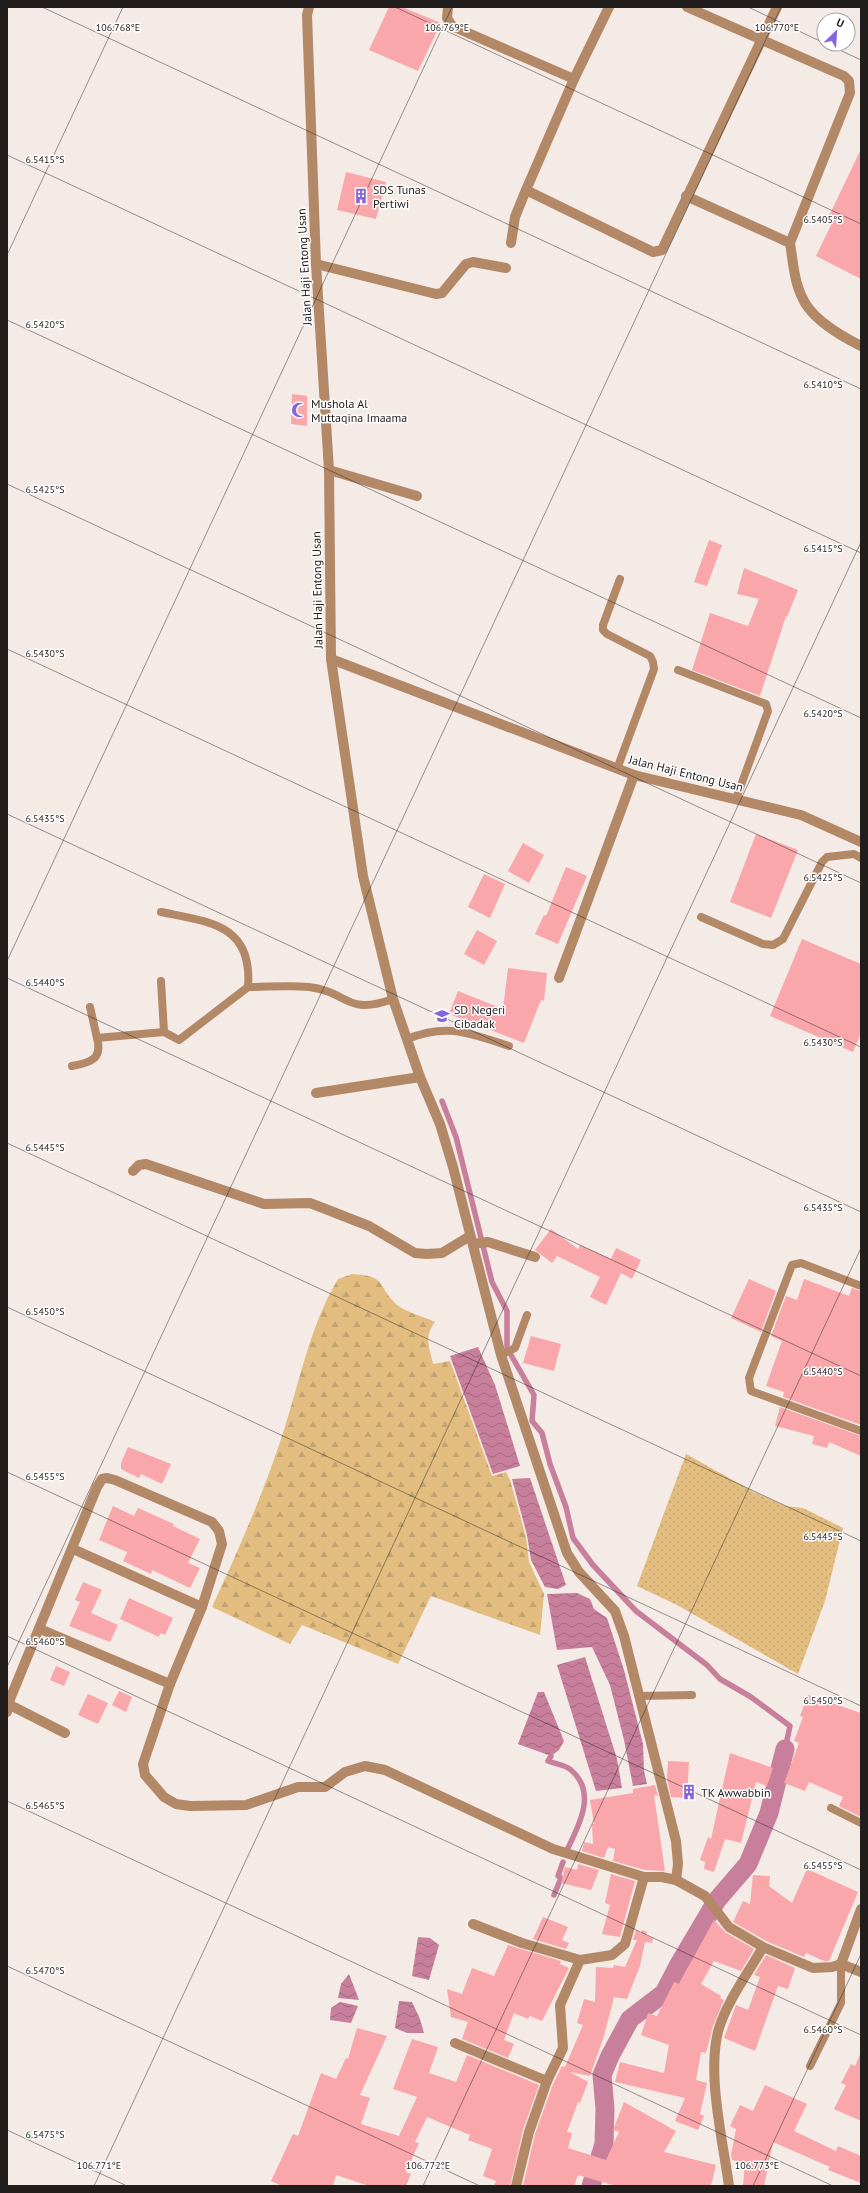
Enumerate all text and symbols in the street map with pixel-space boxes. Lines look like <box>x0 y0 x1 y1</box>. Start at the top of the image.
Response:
north arrow <box>816 12 856 52</box>
text: U <box>834 15 846 31</box>
text: 106.768°E <box>96 21 140 34</box>
text: 106.769°E <box>425 21 469 34</box>
text: 106.770°E <box>755 21 799 34</box>
text: 6.5415°S <box>26 153 64 166</box>
place label: SDS Tunas Pertiwi <box>373 182 426 211</box>
building icon: SDS Tunas Pertiwi <box>352 187 370 205</box>
street label: Jalan Haji Entong Usan <box>293 208 315 327</box>
text: 6.5405°S <box>804 213 842 226</box>
text: 6.5420°S <box>26 318 64 331</box>
text: 6.5410°S <box>804 378 842 391</box>
place label: Mushola Al Muttaqina Imaama <box>311 396 407 425</box>
mosque icon: Mushola Al Muttaqina Imaama <box>290 401 308 419</box>
text: 6.5425°S <box>26 483 64 496</box>
street label: Jalan Haji Entong Usan <box>308 531 326 650</box>
text: 6.5415°S <box>804 542 842 555</box>
text: 6.5430°S <box>26 647 64 660</box>
text: 6.5420°S <box>804 707 842 720</box>
street label: Jalan Haji Entong Usan <box>626 751 745 794</box>
text: 6.5435°S <box>26 812 64 825</box>
text: 6.5425°S <box>804 871 842 884</box>
text: 6.5440°S <box>26 976 64 989</box>
place label: SD Negeri Cibadak <box>454 1002 505 1031</box>
school or university icon: SD Negeri Cibadak <box>433 1007 451 1025</box>
text: 6.5430°S <box>804 1036 842 1049</box>
text: 6.5445°S <box>26 1141 64 1154</box>
text: 6.5435°S <box>804 1201 842 1214</box>
text: 6.5450°S <box>26 1305 64 1318</box>
text: 6.5440°S <box>804 1365 842 1378</box>
text: 6.5455°S <box>26 1470 64 1483</box>
text: 6.5445°S <box>804 1530 842 1543</box>
text: 6.5460°S <box>26 1635 64 1648</box>
text: 6.5450°S <box>804 1694 842 1707</box>
building icon: TK Awwabbin <box>680 1783 698 1801</box>
place label: TK Awwabbin <box>701 1785 771 1800</box>
text: 6.5465°S <box>26 1799 64 1812</box>
text: 6.5455°S <box>804 1859 842 1872</box>
text: 6.5470°S <box>26 1964 64 1977</box>
text: 6.5460°S <box>804 2023 842 2036</box>
text: 6.5475°S <box>26 2128 64 2141</box>
text: 106.771°E <box>77 2159 121 2172</box>
text: 106.772°E <box>406 2159 450 2172</box>
text: 106.773°E <box>735 2159 779 2172</box>

